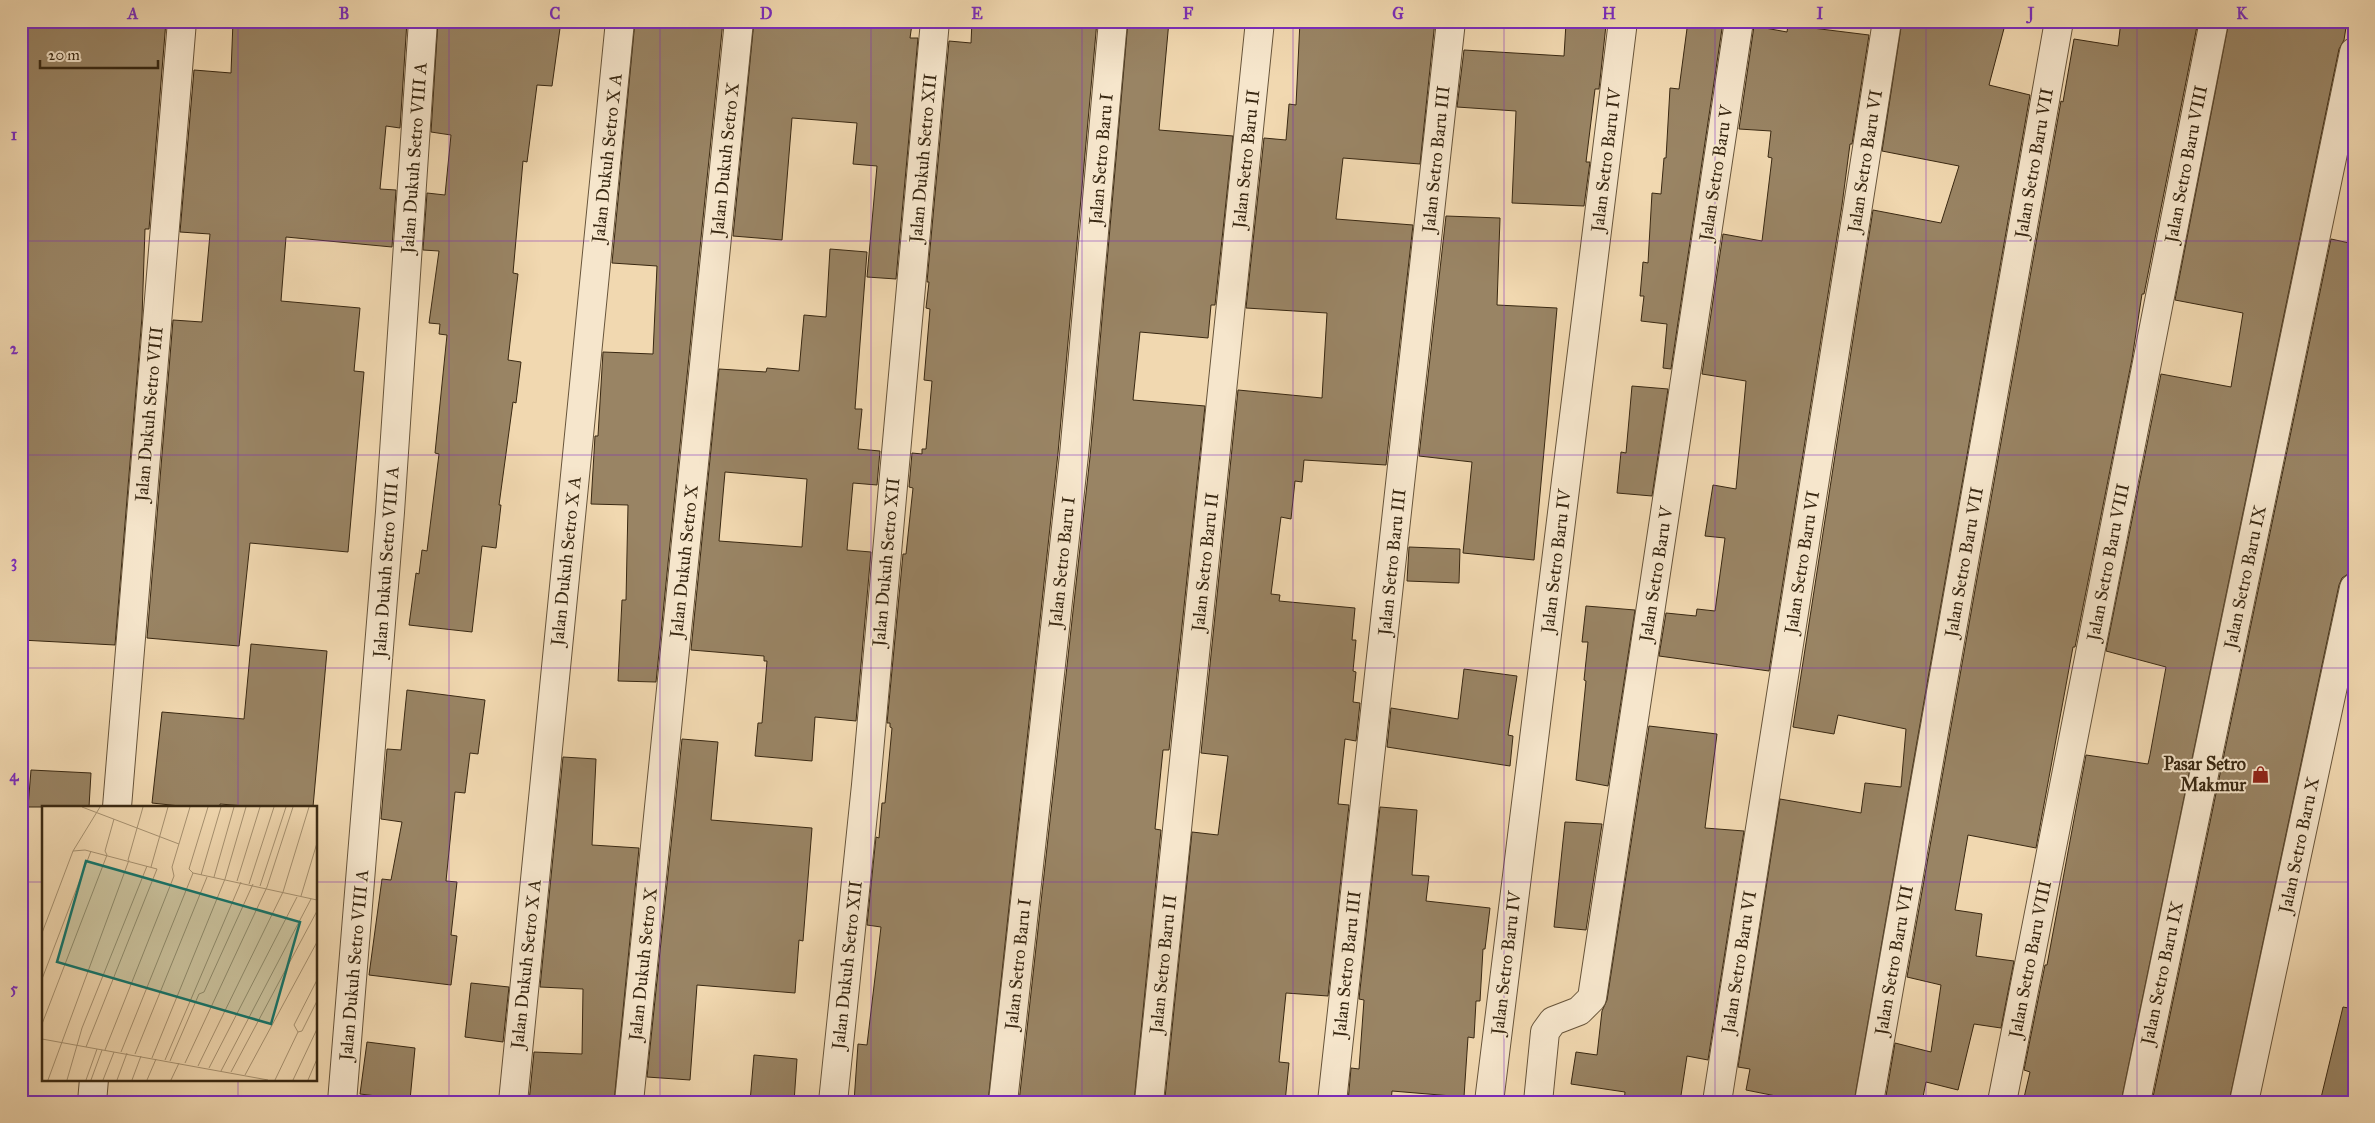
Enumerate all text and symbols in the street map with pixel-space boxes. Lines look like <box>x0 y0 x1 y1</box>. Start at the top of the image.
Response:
text: A <box>127 4 139 23</box>
text: B <box>339 4 349 23</box>
text: C <box>550 4 561 23</box>
text: D <box>760 4 773 23</box>
text: E <box>971 4 983 23</box>
text: F <box>1183 4 1194 23</box>
text: G <box>1392 4 1404 23</box>
text: H <box>1602 4 1616 23</box>
text: I <box>1817 4 1824 23</box>
text: J <box>2026 4 2035 24</box>
text: K <box>2236 4 2248 23</box>
scale bar <box>40 38 158 70</box>
text: 20 m <box>48 46 80 64</box>
street label: Jalan Dukuh Setro VIII A <box>396 62 433 256</box>
street label: Jalan Dukuh Setro X A <box>587 72 628 246</box>
street label: Jalan Dukuh Setro XII <box>904 72 942 245</box>
street label: Jalan Dukuh Setro X <box>706 81 745 239</box>
street label: Jalan Setro Baru VIII <box>2160 83 2213 247</box>
street label: Jalan Setro Baru III <box>1417 84 1456 236</box>
street label: Jalan Setro Baru IV <box>1586 85 1627 235</box>
street label: Jalan Setro Baru VII <box>2010 86 2059 242</box>
street label: Jalan Setro Baru II <box>1228 88 1265 232</box>
street label: Jalan Setro Baru VI <box>1843 88 1888 236</box>
street label: Jalan Setro Baru I <box>1084 92 1119 228</box>
street label: Jalan Setro Baru V <box>1694 102 1739 244</box>
text: 1 <box>11 125 18 144</box>
street label: Jalan Dukuh Setro VIII <box>130 325 169 505</box>
text: 2 <box>10 339 19 358</box>
street label: Jalan Dukuh Setro VIII A <box>368 466 405 660</box>
street label: Jalan Dukuh Setro X A <box>546 475 587 649</box>
street label: Jalan Dukuh Setro XII <box>867 476 905 649</box>
street label: Jalan Setro Baru VIII <box>2082 481 2135 645</box>
street label: Jalan Dukuh Setro X <box>665 483 704 641</box>
street label: Jalan Setro Baru VII <box>1940 485 1989 641</box>
street label: Jalan Setro Baru IV <box>1536 486 1577 636</box>
street label: Jalan Setro Baru III <box>1373 487 1412 639</box>
street label: Jalan Setro Baru VI <box>1780 489 1825 637</box>
street label: Jalan Setro Baru II <box>1187 491 1224 635</box>
street label: Jalan Setro Baru I <box>1044 495 1081 631</box>
street label: Jalan Setro Baru V <box>1634 503 1679 645</box>
street label: Jalan Setro Baru IX <box>2219 503 2272 653</box>
text: 3 <box>11 552 17 572</box>
place label: Pasar Setro Makmur <box>2164 753 2247 796</box>
shop icon: Pasar Setro Makmur <box>2250 764 2270 784</box>
text: 4 <box>10 766 20 786</box>
street label: Jalan Setro Baru X <box>2273 775 2325 917</box>
inset map <box>42 806 318 1080</box>
street label: Jalan Dukuh Setro VIII A <box>335 869 374 1064</box>
street label: Jalan Dukuh Setro X A <box>506 878 547 1052</box>
street label: Jalan Setro Baru VIII <box>2004 878 2057 1042</box>
street label: Jalan Dukuh Setro XII <box>827 879 868 1053</box>
street label: Jalan Setro Baru VII <box>1870 883 1919 1039</box>
street label: Jalan Dukuh Setro X <box>624 886 663 1044</box>
street label: Jalan Setro Baru IV <box>1486 888 1527 1038</box>
street label: Jalan Setro Baru III <box>1328 889 1367 1041</box>
street label: Jalan Setro Baru VI <box>1717 889 1762 1037</box>
street label: Jalan Setro Baru II <box>1145 893 1182 1037</box>
street label: Jalan Setro Baru I <box>1000 897 1037 1033</box>
street label: Jalan Setro Baru IX <box>2136 899 2189 1049</box>
text: 5 <box>10 979 18 998</box>

